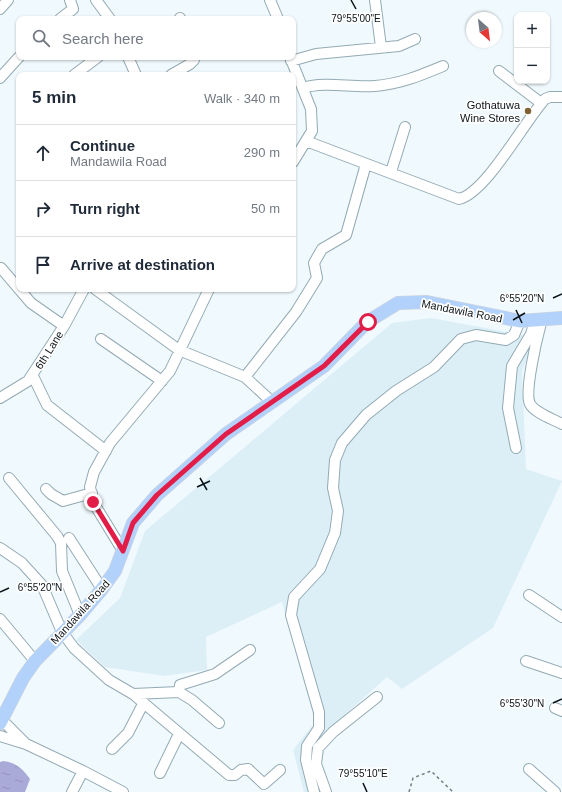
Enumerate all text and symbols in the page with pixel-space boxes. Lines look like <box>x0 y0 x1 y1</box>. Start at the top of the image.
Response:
north arrow <box>466 12 502 48</box>
map controls <box>514 12 550 84</box>
button: + <box>514 12 550 48</box>
text: 79°55'00"E <box>331 13 381 24</box>
search box <box>16 16 296 60</box>
icon: search <box>30 27 52 49</box>
text: Search here <box>62 30 144 47</box>
button: − <box>514 48 550 84</box>
text: 5 min <box>32 88 76 107</box>
text: Walk · 340 m <box>204 91 280 106</box>
place label: Gothatuwa Wine Stores <box>460 99 521 124</box>
marker: Gothatuwa Wine Stores <box>523 106 533 116</box>
text: Continue <box>70 137 135 154</box>
icon: ahead <box>32 142 54 164</box>
text: 290 m <box>244 145 280 160</box>
text: Mandawila Road <box>70 154 167 169</box>
icon: right <box>32 198 54 220</box>
text: Turn right <box>70 200 140 217</box>
text: 50 m <box>251 201 280 216</box>
icon: arrive <box>32 254 54 276</box>
text: Arrive at destination <box>70 256 215 273</box>
text: 6°55'20"N <box>500 293 544 304</box>
street label: Mandawila Road <box>421 297 503 325</box>
route start <box>359 313 377 331</box>
street label: 6th Lane <box>33 329 65 371</box>
route end <box>84 493 102 511</box>
street label: Mandawila Road <box>48 578 112 646</box>
text: 6°55'20"N <box>18 582 62 593</box>
text: 6°55'30"N <box>500 698 544 709</box>
text: 79°55'10"E <box>338 768 388 779</box>

